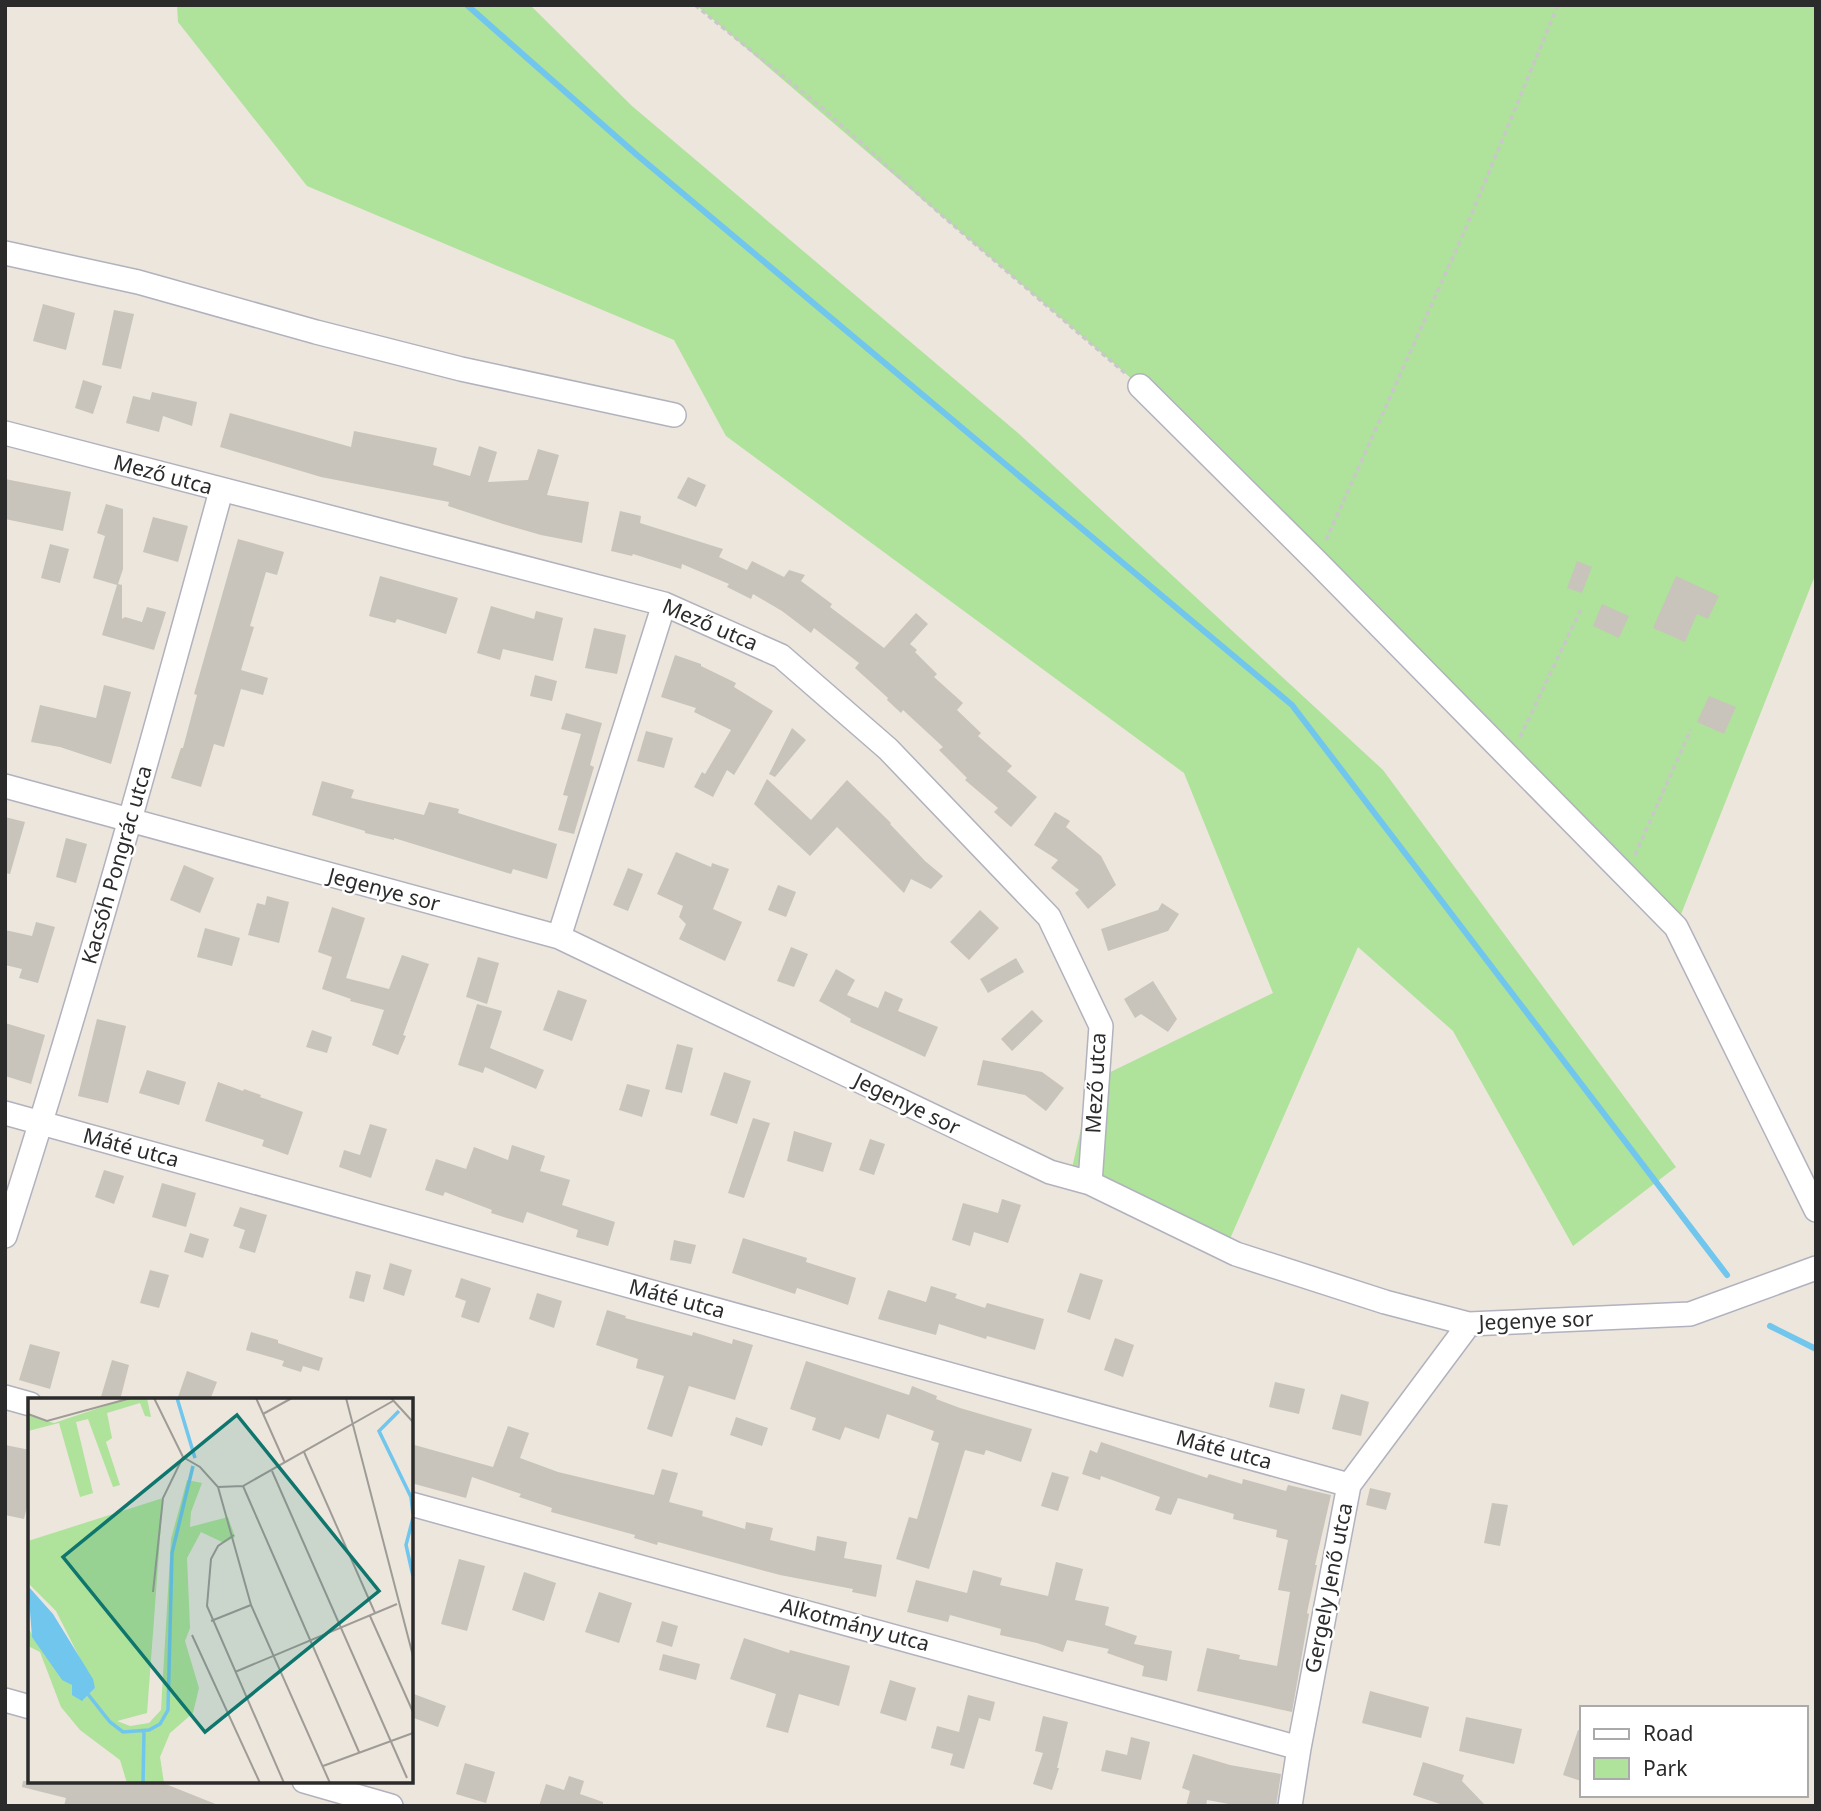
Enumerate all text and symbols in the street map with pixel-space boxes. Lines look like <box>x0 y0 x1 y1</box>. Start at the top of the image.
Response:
street label: Mező utca <box>111 447 216 501</box>
street label: Mező utca <box>658 591 762 657</box>
street label: Kacsóh Pongrác utca <box>74 762 158 967</box>
street label: Jegenye sor <box>323 860 444 917</box>
street label: Mező utca <box>1078 1032 1112 1134</box>
street label: Jegenye sor <box>848 1064 965 1141</box>
street label: Máté utca <box>80 1121 182 1173</box>
street label: Máté utca <box>626 1272 728 1324</box>
street label: Jegenye sor <box>1476 1304 1594 1336</box>
inset map <box>28 1398 413 1783</box>
street label: Máté utca <box>1173 1423 1275 1475</box>
street label: Gergely Jenő utca <box>1298 1500 1358 1675</box>
street label: Alkotmány utca <box>778 1591 933 1657</box>
legend <box>1580 1706 1807 1797</box>
text: Road <box>1643 1719 1693 1747</box>
text: Park <box>1643 1754 1688 1782</box>

